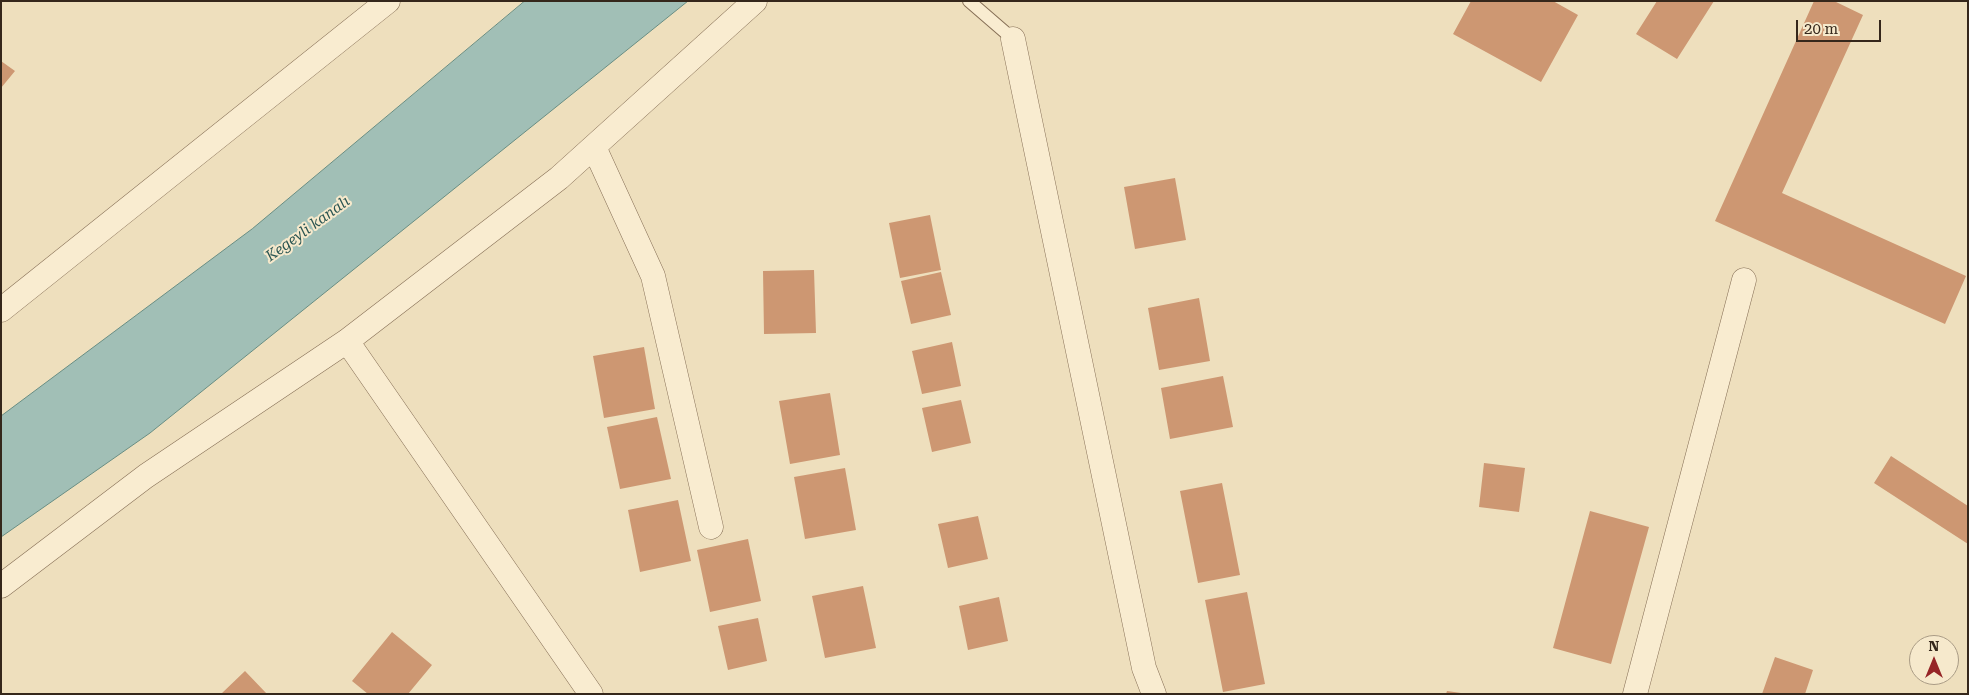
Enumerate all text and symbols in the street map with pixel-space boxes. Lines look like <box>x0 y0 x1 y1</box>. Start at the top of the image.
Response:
scale bar <box>1799 10 1884 42</box>
text: 20 m <box>1804 20 1838 38</box>
water label: Kegeyli kanalı <box>262 193 354 265</box>
north arrow <box>1909 635 1959 685</box>
text: N <box>1929 638 1939 654</box>

